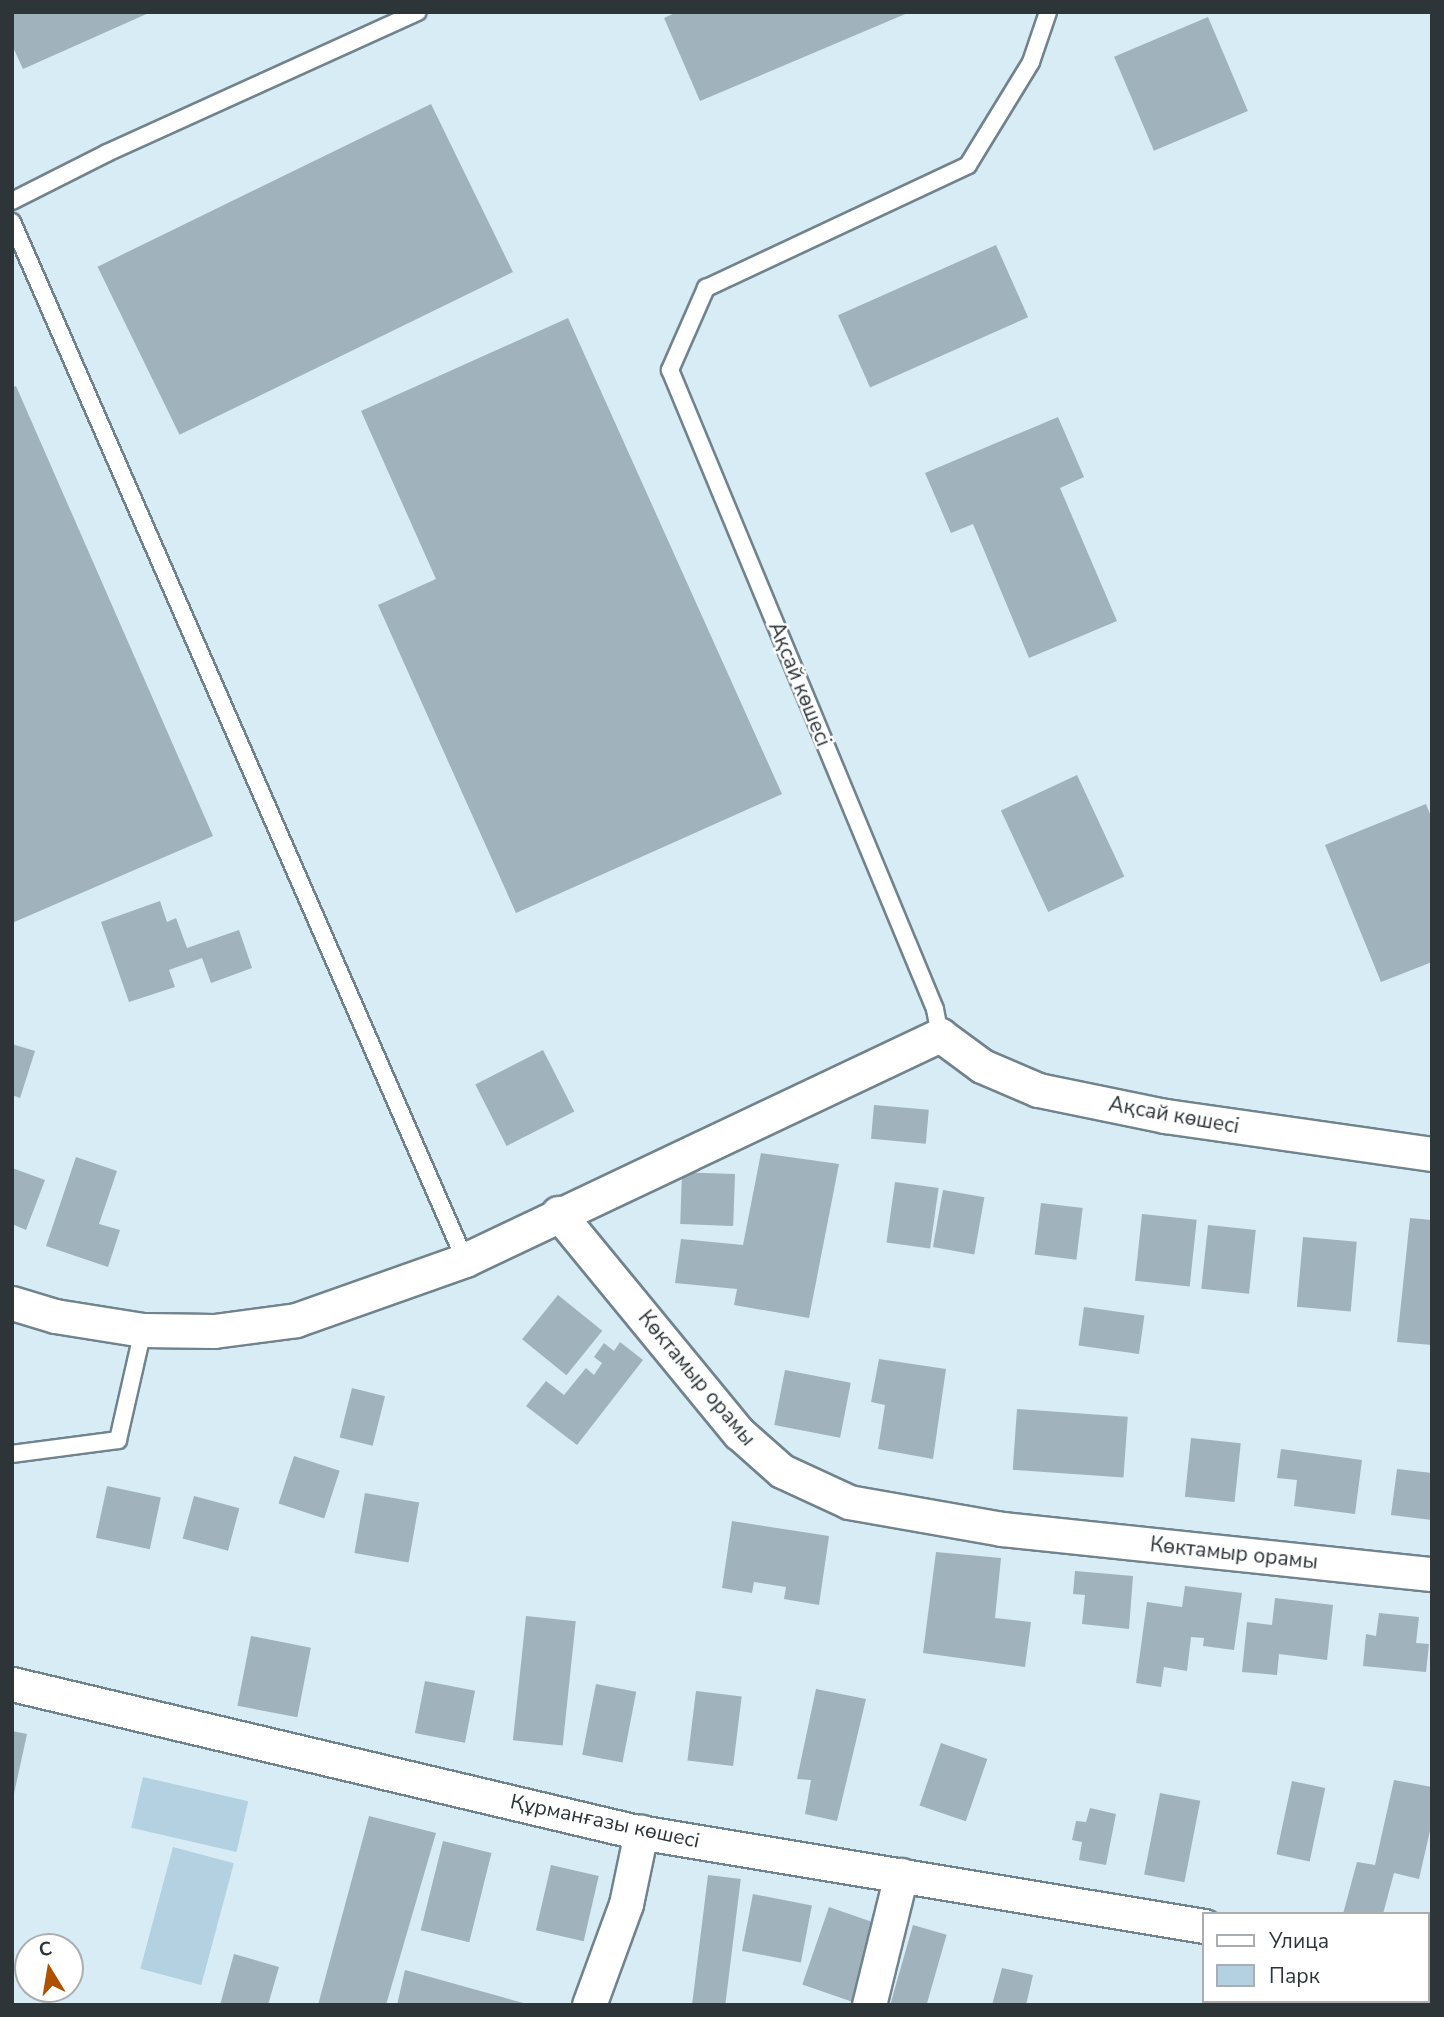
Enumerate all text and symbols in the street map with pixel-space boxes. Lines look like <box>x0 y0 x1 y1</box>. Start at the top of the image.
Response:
street label: Ақсай көшесі <box>764 618 836 750</box>
street label: Ақсай көшесі <box>1107 1091 1241 1139</box>
street label: Көктамыр орамы <box>633 1305 761 1451</box>
street label: Көктамыр орамы <box>1149 1532 1319 1574</box>
street label: Құрманғазы көшесі <box>508 1789 702 1853</box>
legend <box>1202 1912 1430 2003</box>
text: Улица <box>1269 1927 1329 1955</box>
north arrow <box>14 1933 84 2003</box>
text: С <box>37 1935 54 1963</box>
text: Парк <box>1269 1962 1320 1990</box>

